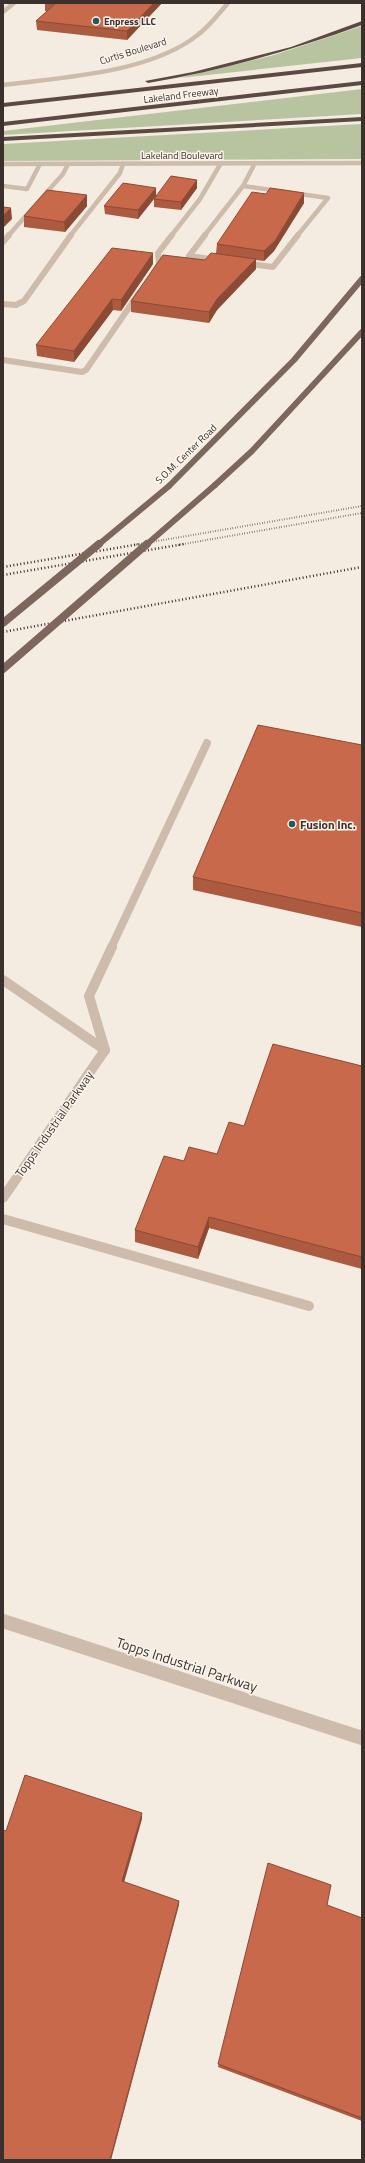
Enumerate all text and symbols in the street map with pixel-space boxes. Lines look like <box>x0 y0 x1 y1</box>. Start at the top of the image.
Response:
place label: Enpress LLC <box>104 14 156 29</box>
marker: Enpress LLC <box>91 16 101 26</box>
street label: Curtis Boulevard <box>98 34 168 68</box>
street label: Lakeland Freeway <box>143 83 220 107</box>
street label: Lakeland Boulevard <box>141 148 223 163</box>
street label: S.O.M. Center Road <box>152 421 220 487</box>
place label: Fusion Inc. <box>300 815 356 834</box>
marker: Fusion Inc. <box>287 819 297 829</box>
street label: Topps Industrial Parkway <box>10 1067 98 1181</box>
street label: Topps Industrial Parkway <box>114 1631 261 1697</box>

